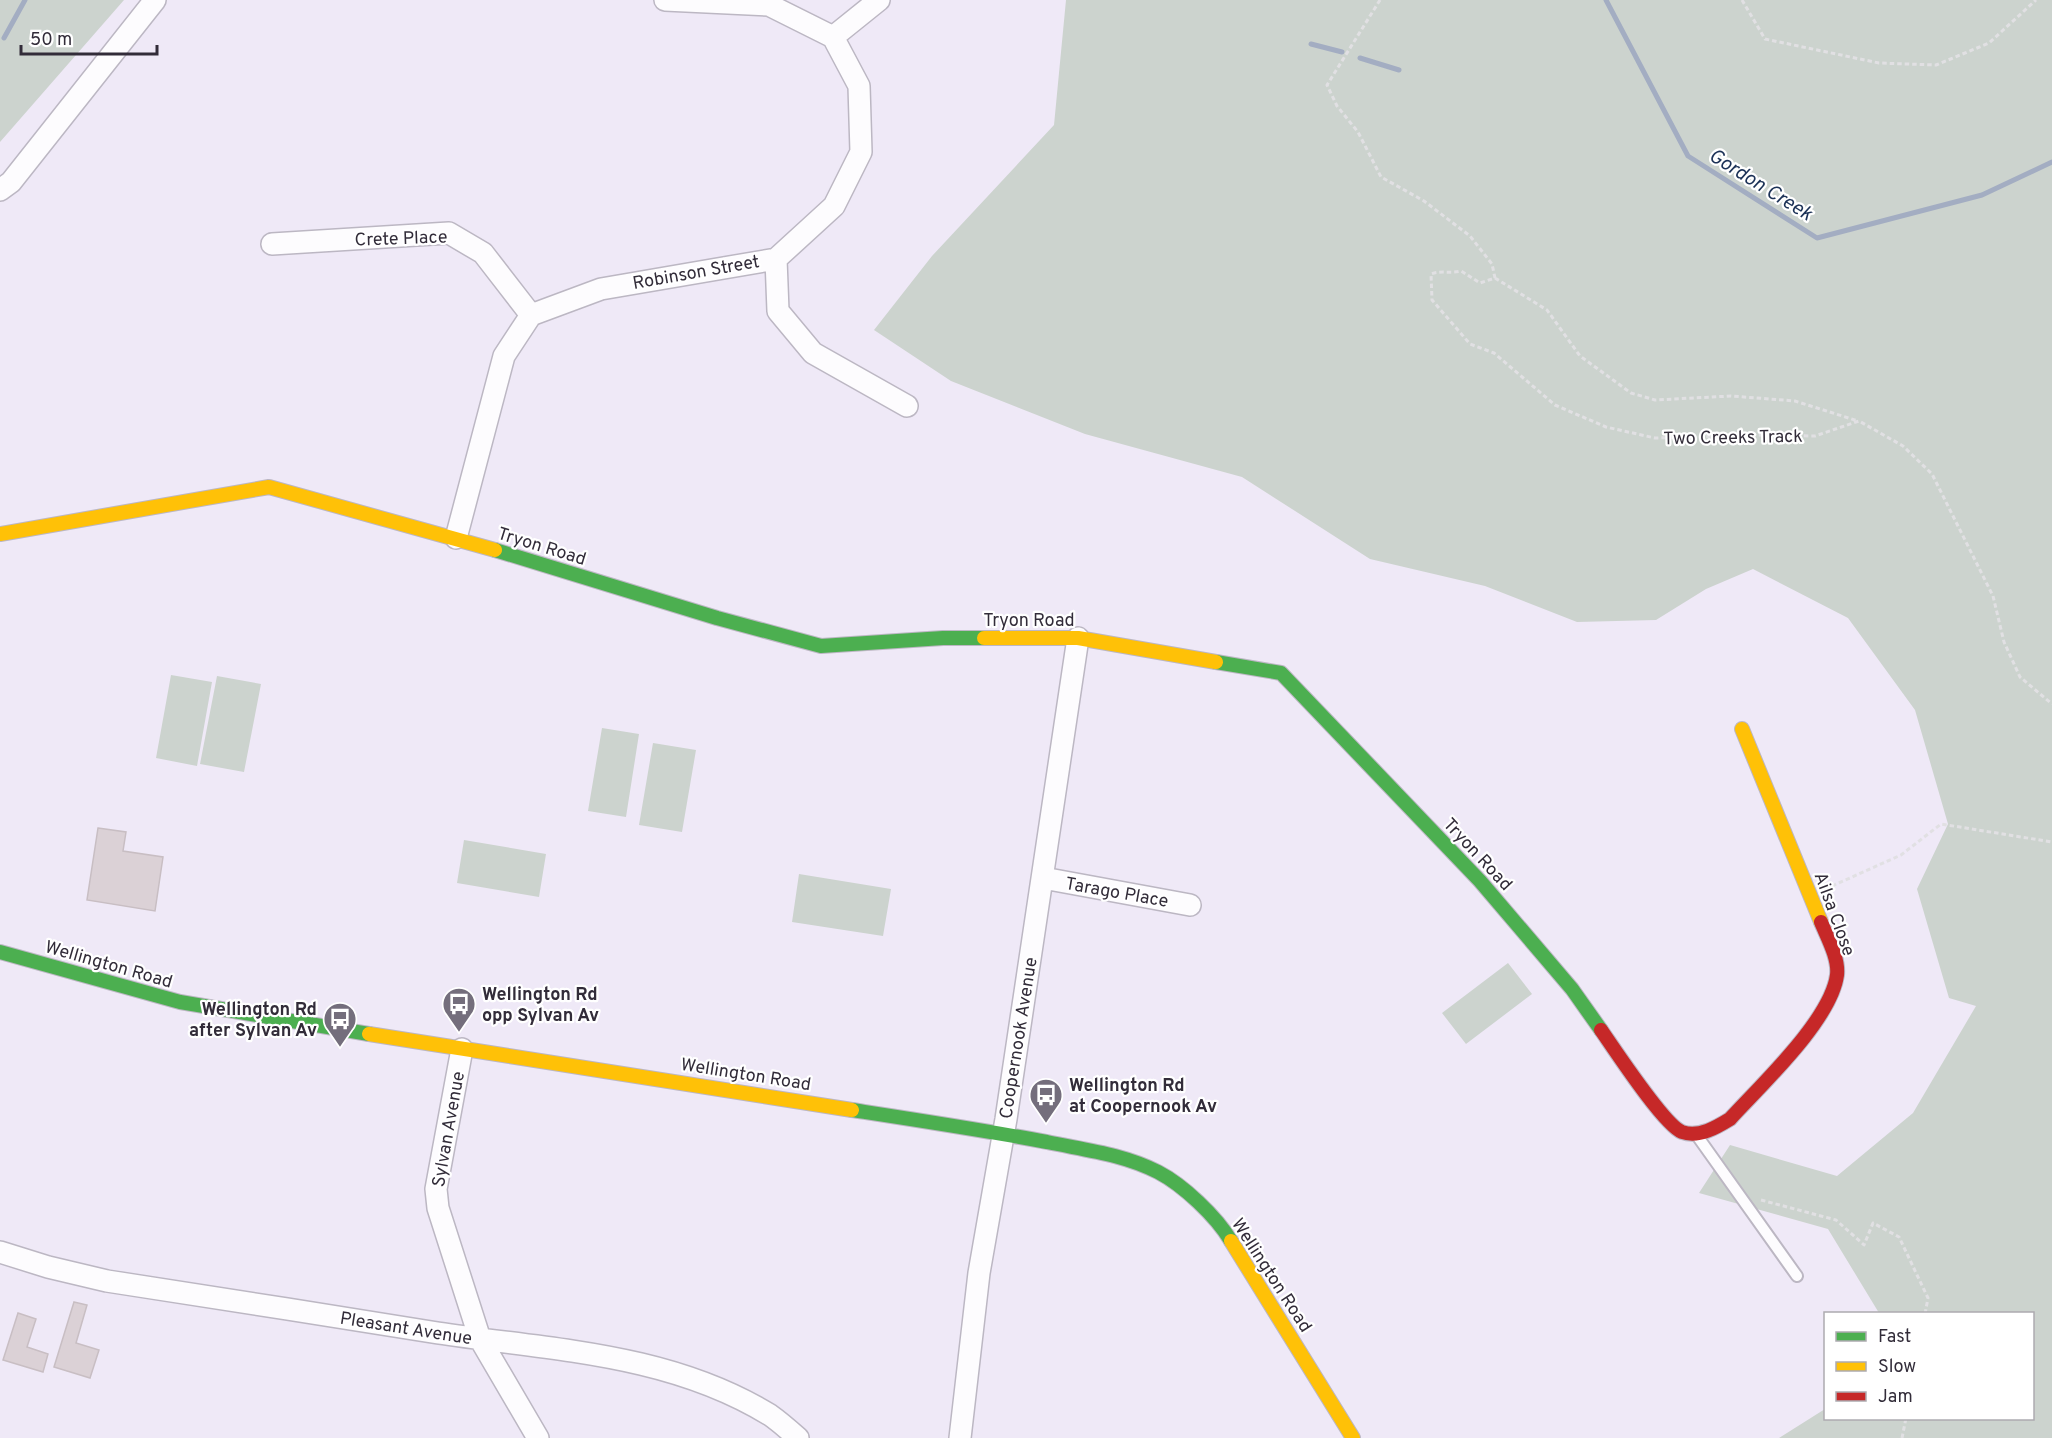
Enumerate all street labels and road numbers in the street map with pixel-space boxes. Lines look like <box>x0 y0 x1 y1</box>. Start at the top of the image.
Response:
street label: Crete Place <box>354 226 448 253</box>
street label: Robinson Street <box>631 251 762 296</box>
street label: Two Creeks Track <box>1663 426 1803 451</box>
street label: Tryon Road <box>494 523 589 572</box>
street label: Tryon Road <box>983 610 1075 633</box>
street label: Tryon Road <box>1437 814 1517 896</box>
street label: Ailsa Close <box>1808 869 1859 960</box>
street label: Tarago Place <box>1063 873 1170 914</box>
street label: Wellington Road <box>42 936 175 995</box>
street label: Coopernook Avenue <box>995 956 1044 1121</box>
street label: Wellington Road <box>679 1054 813 1097</box>
street label: Sylvan Avenue <box>428 1070 471 1189</box>
street label: Wellington Road <box>1225 1214 1316 1337</box>
street label: Pleasant Avenue <box>338 1308 473 1351</box>

